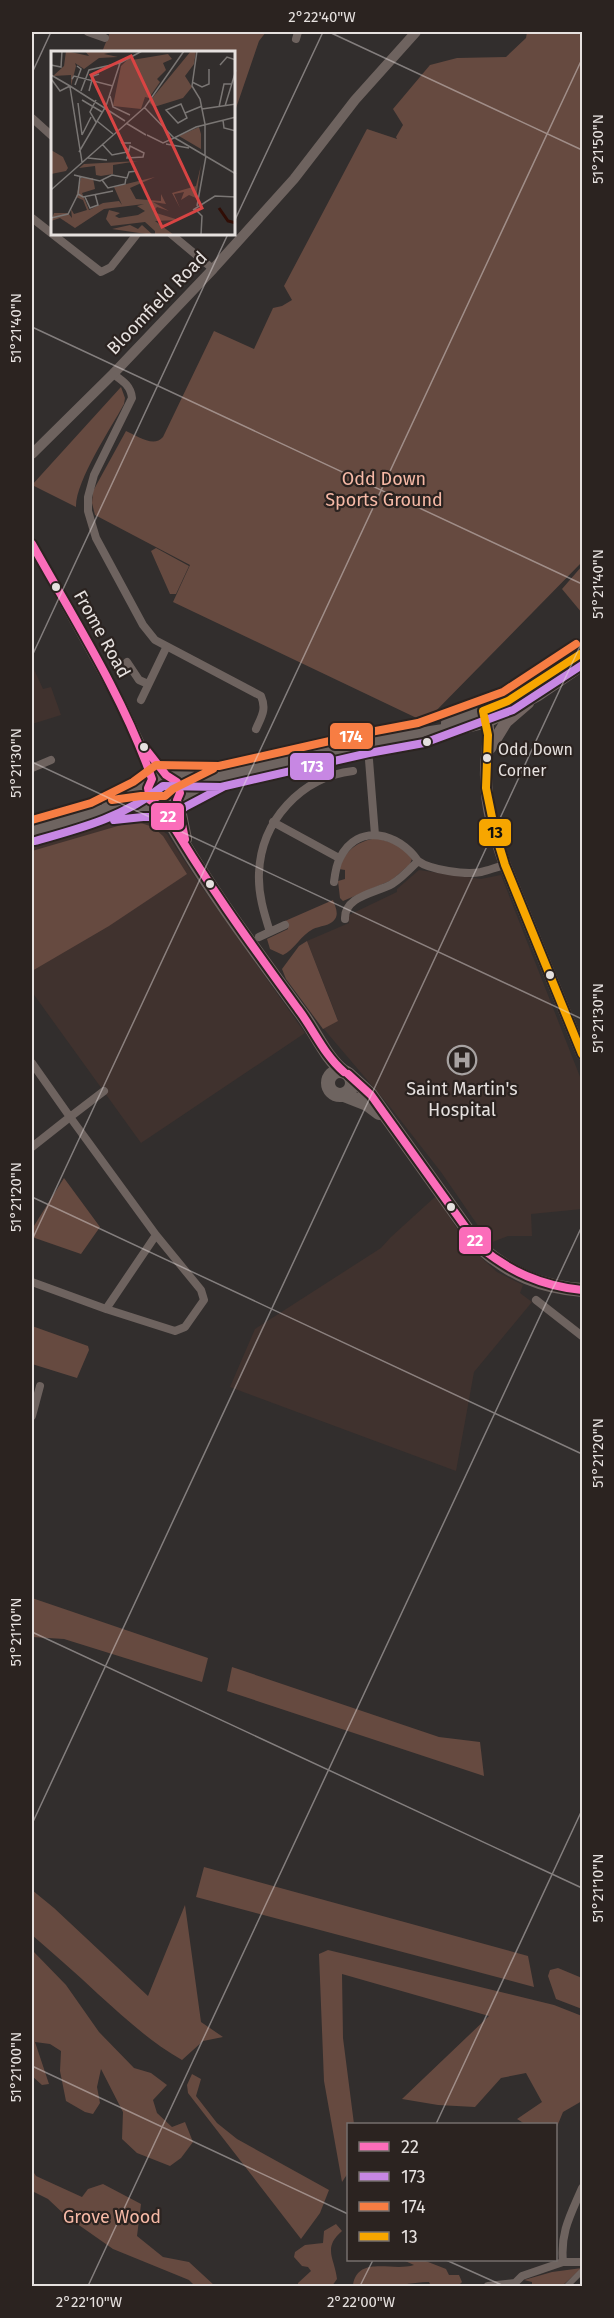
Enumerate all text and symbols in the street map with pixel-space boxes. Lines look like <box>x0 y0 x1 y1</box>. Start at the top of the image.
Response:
text: 2°22'40"W <box>288 8 356 26</box>
inset map <box>51 51 236 236</box>
text: 51°21'50"N <box>589 114 607 184</box>
street label: Bloomfield Road <box>102 247 212 359</box>
text: 51°21'40"N <box>7 293 25 363</box>
park label: Odd Down Sports Ground <box>325 468 443 511</box>
text: 51°21'40"N <box>589 549 607 619</box>
unlabelled marker <box>50 581 62 593</box>
street label: Frome Road <box>69 586 135 682</box>
line badge: 174 <box>329 722 374 750</box>
text: 174 <box>339 727 363 746</box>
text: 51°21'30"N <box>7 728 25 798</box>
unlabelled marker <box>421 736 433 748</box>
place label: Odd Down Corner <box>498 740 573 780</box>
unlabelled marker <box>138 741 150 753</box>
line badge: 173 <box>289 752 335 781</box>
marker: Odd Down Corner <box>481 752 493 764</box>
text: 173 <box>300 757 324 776</box>
line badge: 22 <box>150 802 185 831</box>
text: 22 <box>160 807 176 826</box>
line badge: 13 <box>478 818 512 847</box>
text: 13 <box>487 823 503 842</box>
unlabelled marker <box>204 878 216 890</box>
unlabelled marker <box>544 969 556 981</box>
text: 51°21'30"N <box>589 983 607 1053</box>
hospital icon: Saint Martin's Hospital <box>446 1044 478 1076</box>
place label: Saint Martin's Hospital <box>406 1078 518 1121</box>
text: 51°21'20"N <box>7 1162 25 1232</box>
unlabelled marker <box>445 1201 457 1213</box>
line badge: 22 <box>458 1226 492 1255</box>
text: 22 <box>467 1231 483 1250</box>
text: 51°21'20"N <box>589 1418 607 1488</box>
text: 51°21'10"N <box>7 1598 25 1666</box>
text: 51°21'10"N <box>589 1854 607 1922</box>
text: 51°21'00"N <box>7 2032 25 2102</box>
legend <box>347 2123 557 2261</box>
text: 22 <box>401 2136 419 2158</box>
text: 173 <box>401 2166 426 2188</box>
text: 174 <box>401 2196 426 2218</box>
park label: Grove Wood <box>63 2206 161 2228</box>
text: 13 <box>401 2226 418 2248</box>
text: 2°22'10"W <box>56 2293 123 2311</box>
text: 2°22'00"W <box>327 2293 396 2311</box>

